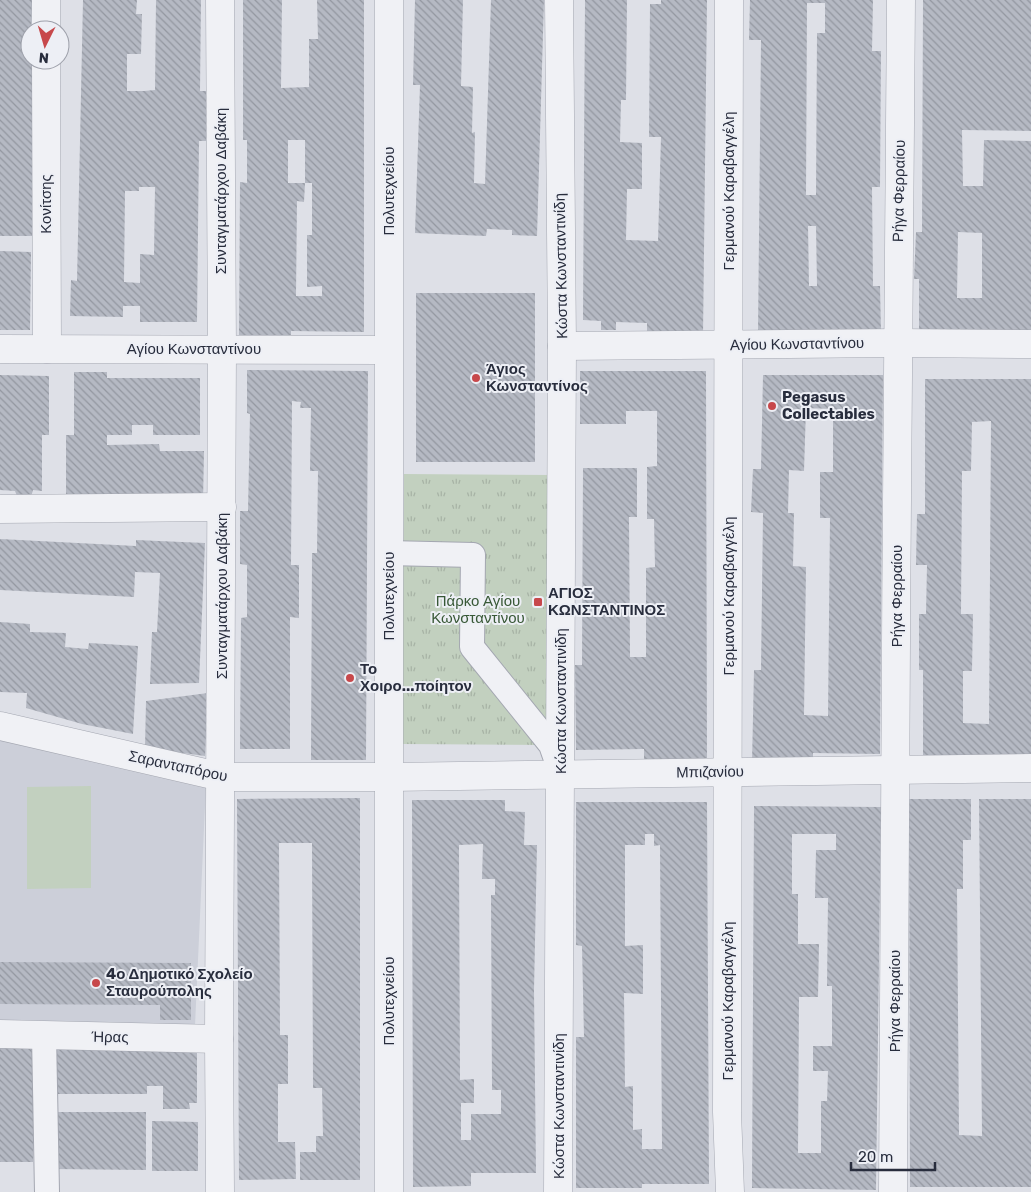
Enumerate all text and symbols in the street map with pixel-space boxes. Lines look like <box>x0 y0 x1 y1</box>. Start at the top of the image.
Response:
north arrow <box>20 20 70 70</box>
text: N <box>38 49 50 66</box>
street label: Συνταγματάρχου Δαβάκη <box>212 108 230 274</box>
street label: Γερμανού Καραβαγγέλη <box>720 111 738 271</box>
street label: Ρήγα Φερραίου <box>889 140 909 242</box>
street label: Πολυτεχνείου <box>380 147 398 235</box>
street label: Κονίτσης <box>37 174 55 234</box>
street label: Κώστα Κωνσταντινίδη <box>551 193 571 339</box>
street label: Αγίου Κωνσταντίνου <box>730 334 864 354</box>
street label: Αγίου Κωνσταντίνου <box>127 340 261 358</box>
place label: Άγιος Κωνσταντίνος <box>486 360 588 395</box>
marker: Άγιος Κωνσταντίνος <box>470 372 482 384</box>
place label: Pegasus Collectables <box>782 388 875 423</box>
marker: Pegasus Collectables <box>766 400 778 412</box>
street label: Συνταγματάρχου Δαβάκη <box>213 513 231 679</box>
street label: Γερμανού Καραβαγγέλη <box>720 516 738 676</box>
street label: Ρήγα Φερραίου <box>888 545 906 647</box>
street label: Πολυτεχνείου <box>380 552 398 640</box>
place label: ΑΓΙΟΣ ΚΩΝΣΤΑΝΤΙΝΟΣ <box>548 584 665 619</box>
park label: Πάρκο Αγίου Κωνσταντίνου <box>431 592 525 627</box>
marker: ΑΓΙΟΣ ΚΩΝΣΤΑΝΤΙΝΟΣ <box>532 596 544 608</box>
street label: Κώστα Κωνσταντινίδη <box>552 628 570 774</box>
place label: Το Χοιρο...ποίητον <box>360 660 472 695</box>
marker: Το Χοιρο...ποίητον <box>344 672 356 684</box>
street label: Σαρανταπόρου <box>127 747 229 785</box>
street label: Μπιζανίου <box>676 762 744 782</box>
street label: Γερμανού Καραβαγγέλη <box>719 921 737 1081</box>
street label: Ρήγα Φερραίου <box>886 950 904 1052</box>
street label: Πολυτεχνείου <box>380 957 398 1045</box>
place label: 4ο Δημοτικό Σχολείο Σταυρούπολης <box>106 965 253 1000</box>
marker: 4ο Δημοτικό Σχολείο Σταυρούπολης <box>90 977 102 989</box>
street label: Ήρας <box>90 1028 129 1046</box>
street label: Κώστα Κωνσταντινίδη <box>550 1033 568 1179</box>
scale bar <box>851 1140 935 1172</box>
text: 20 m <box>858 1148 893 1166</box>

